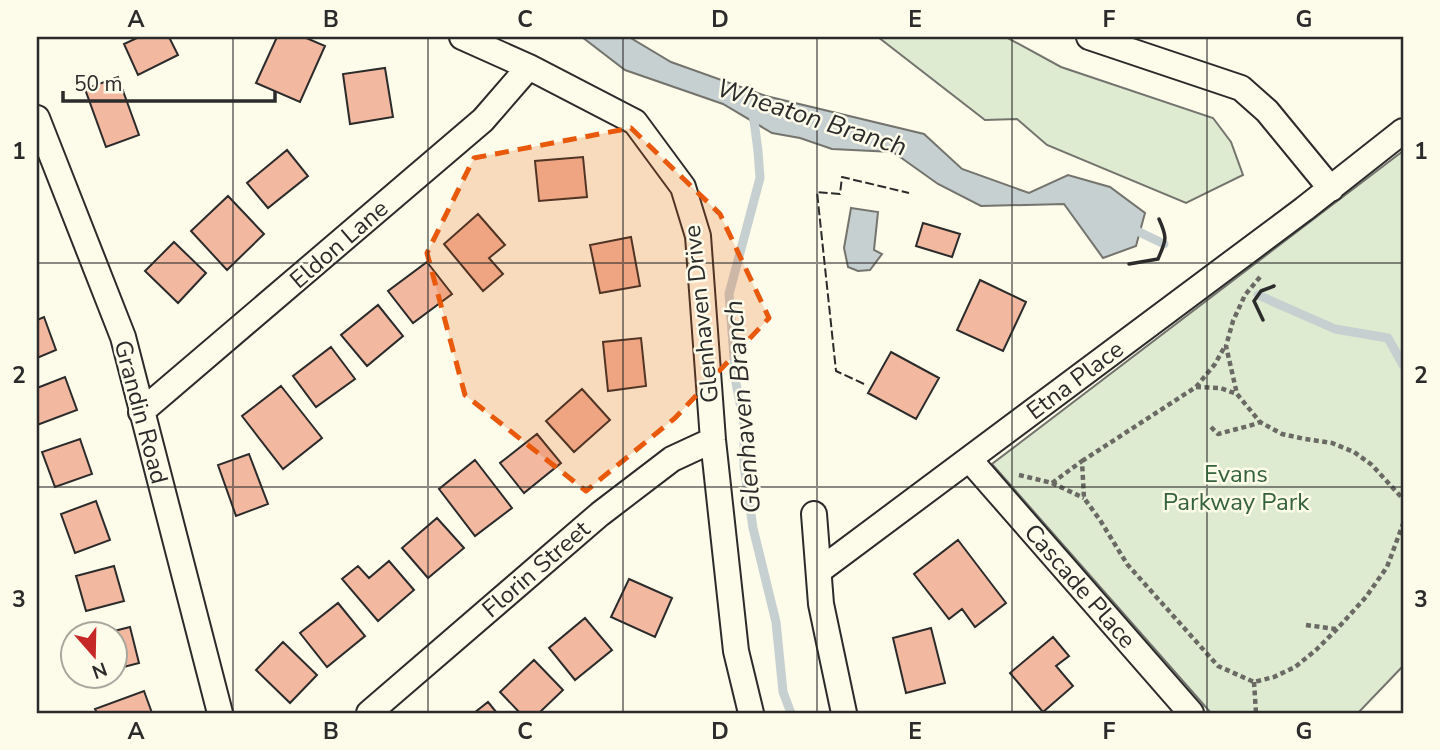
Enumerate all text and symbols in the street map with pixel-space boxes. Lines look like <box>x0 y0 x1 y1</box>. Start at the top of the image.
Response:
text: A <box>127 4 145 35</box>
text: B <box>323 4 339 35</box>
text: C <box>517 4 533 35</box>
text: D <box>711 4 729 35</box>
text: E <box>908 4 922 35</box>
text: F <box>1103 4 1116 35</box>
text: G <box>1296 4 1312 35</box>
scale bar <box>63 60 275 104</box>
text: 50 m <box>74 70 123 98</box>
water label: Wheaton Branch <box>712 70 911 165</box>
text: 1 <box>12 136 26 167</box>
text: 1 <box>1414 136 1428 167</box>
street label: Eldon Lane <box>283 192 395 296</box>
street label: Glenhaven Drive <box>676 223 726 405</box>
water label: Glenhaven Branch <box>716 299 769 515</box>
street label: Etna Place <box>1020 333 1130 427</box>
street label: Grandin Road <box>106 337 176 487</box>
text: 2 <box>12 360 26 391</box>
text: 2 <box>1414 360 1428 391</box>
park label: Evans Parkway Park <box>1163 458 1310 518</box>
street label: Florin Street <box>475 513 597 625</box>
street label: Cascade Place <box>1017 517 1143 655</box>
text: 3 <box>12 584 26 615</box>
text: 3 <box>1414 584 1428 615</box>
north arrow <box>60 620 130 690</box>
text: N <box>88 655 111 685</box>
text: A <box>127 716 145 747</box>
text: B <box>323 716 339 747</box>
text: C <box>517 716 533 747</box>
text: D <box>711 716 729 747</box>
text: E <box>908 716 922 747</box>
text: F <box>1103 716 1116 747</box>
text: G <box>1296 716 1312 747</box>

